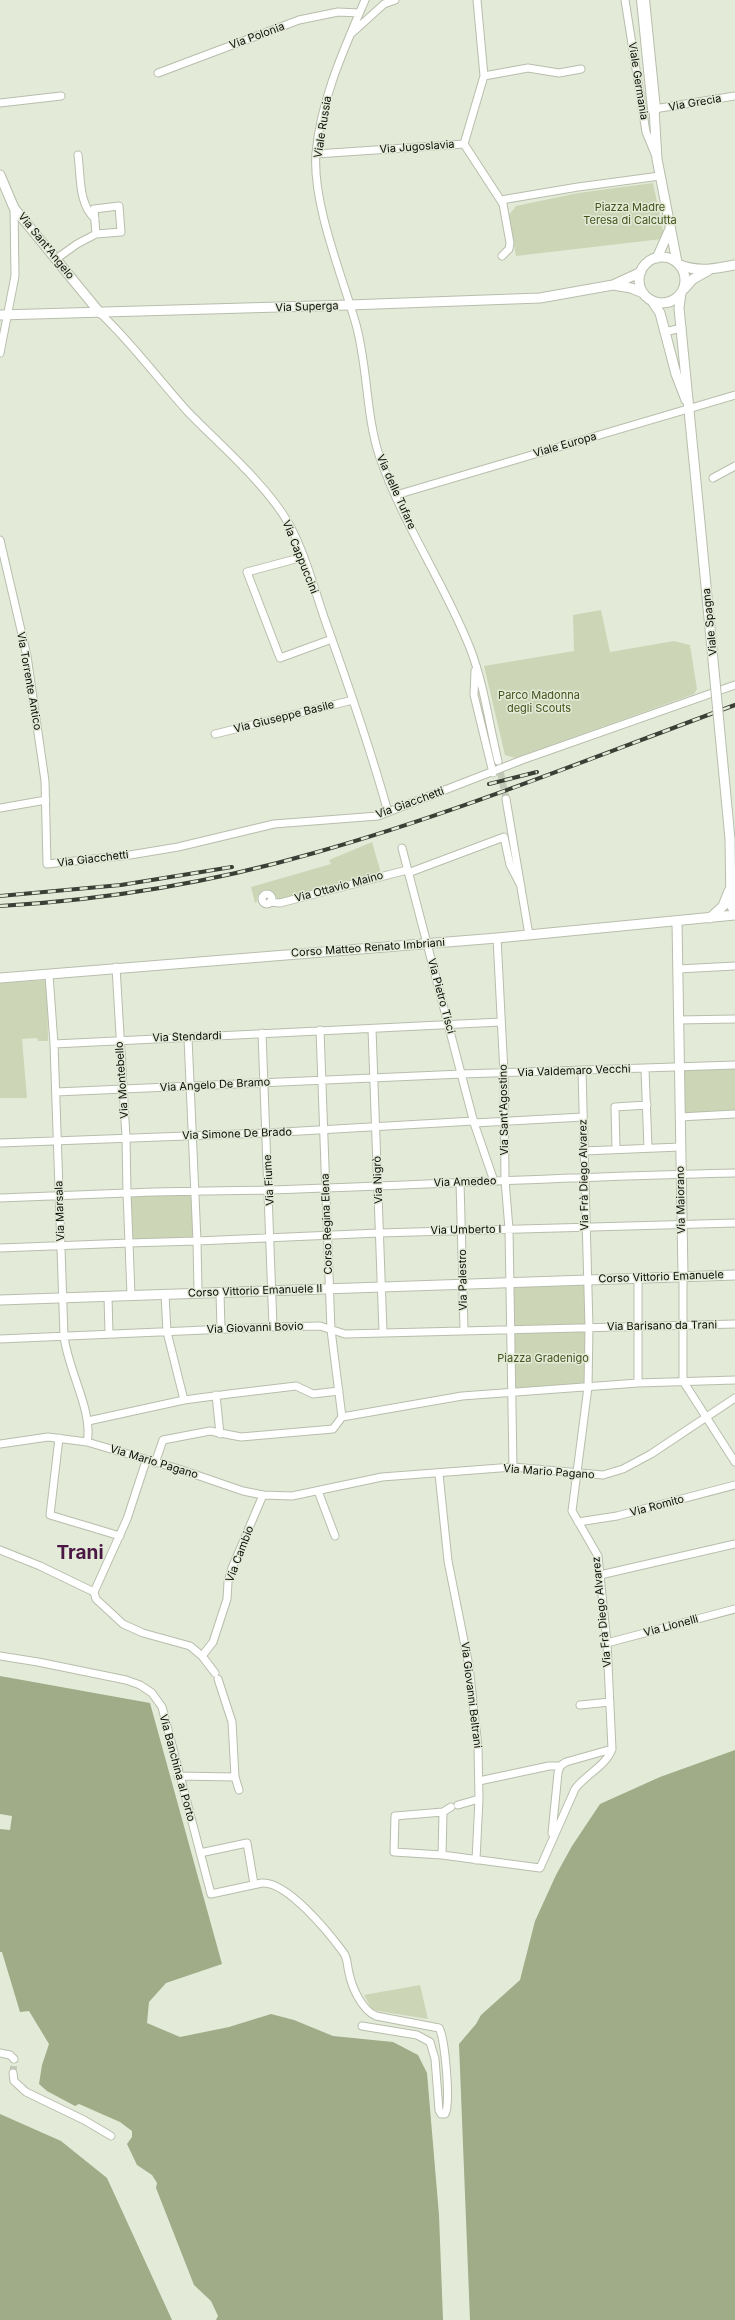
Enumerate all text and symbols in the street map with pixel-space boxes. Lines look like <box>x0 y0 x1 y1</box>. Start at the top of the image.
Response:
street label: Via Polonia <box>228 20 286 52</box>
street label: Viale Germania <box>625 41 651 121</box>
street label: Via Grecia <box>668 92 722 114</box>
street label: Viale Russia <box>312 95 334 159</box>
street label: Via Jugoslavia <box>379 138 455 156</box>
park label: Piazza Madre Teresa di Calcutta <box>583 201 677 227</box>
street label: Via Sant'Angelo <box>15 210 77 282</box>
street label: Via Superga <box>275 299 339 315</box>
street label: Viale Europa <box>532 430 598 460</box>
street label: Via delle Tufare <box>374 452 418 532</box>
street label: Via Cappuccini <box>279 518 321 596</box>
street label: Viale Spagna <box>700 587 720 657</box>
street label: Via Torrente Antico <box>14 631 44 731</box>
park label: Parco Madonna degli Scouts <box>498 689 580 715</box>
street label: Via Giuseppe Basile <box>232 698 336 736</box>
street label: Via Giacchetti <box>374 785 446 821</box>
street label: Via Giacchetti <box>57 848 129 870</box>
street label: Via Ottavio Maino <box>293 869 385 905</box>
street label: Corso Matteo Renato Imbriani <box>291 936 445 960</box>
street label: Via Pietro Tisci <box>425 957 457 1035</box>
street label: Via Stendardi <box>152 1029 222 1045</box>
street label: Via Montebello <box>113 1041 131 1119</box>
street label: Via Valdemaro Vecchi <box>517 1062 631 1080</box>
street label: Via Sant'Agostino <box>497 1064 511 1156</box>
street label: Via Angelo De Bramo <box>160 1076 270 1094</box>
street label: Via Frà Diego Alvarez <box>576 1119 592 1231</box>
street label: Via Simone De Brado <box>182 1125 292 1143</box>
street label: Via Fiume <box>261 1154 277 1206</box>
street label: Via Nigrò <box>371 1156 385 1204</box>
street label: Via Maiorano <box>674 1166 688 1234</box>
street label: Corso Regina Elena <box>319 1173 335 1275</box>
street label: Via Amedeo <box>433 1174 497 1190</box>
street label: Via Marsala <box>52 1180 68 1242</box>
street label: Via Umberto I <box>430 1223 502 1237</box>
street label: Via Palestro <box>456 1249 470 1311</box>
street label: Corso Vittorio Emanuele <box>598 1268 724 1286</box>
street label: Corso Vittorio Emanuele II <box>188 1282 322 1300</box>
street label: Via Barisano da Trani <box>607 1318 717 1334</box>
street label: Via Giovanni Bovio <box>206 1320 304 1336</box>
park label: Piazza Gradenigo <box>497 1352 589 1366</box>
street label: Via Mario Pagano <box>108 1442 200 1482</box>
street label: Via Mario Pagano <box>503 1462 595 1482</box>
street label: Via Romito <box>629 1492 685 1520</box>
street label: Via Cambio <box>223 1524 257 1584</box>
district label: Trani <box>56 1542 104 1564</box>
street label: Via Frà Diego Alvarez <box>590 1556 614 1668</box>
street label: Via Lionelli <box>642 1612 700 1640</box>
street label: Via Giovanni Beltrani <box>458 1641 484 1749</box>
street label: Via Banchina al Porto <box>156 1713 198 1823</box>

